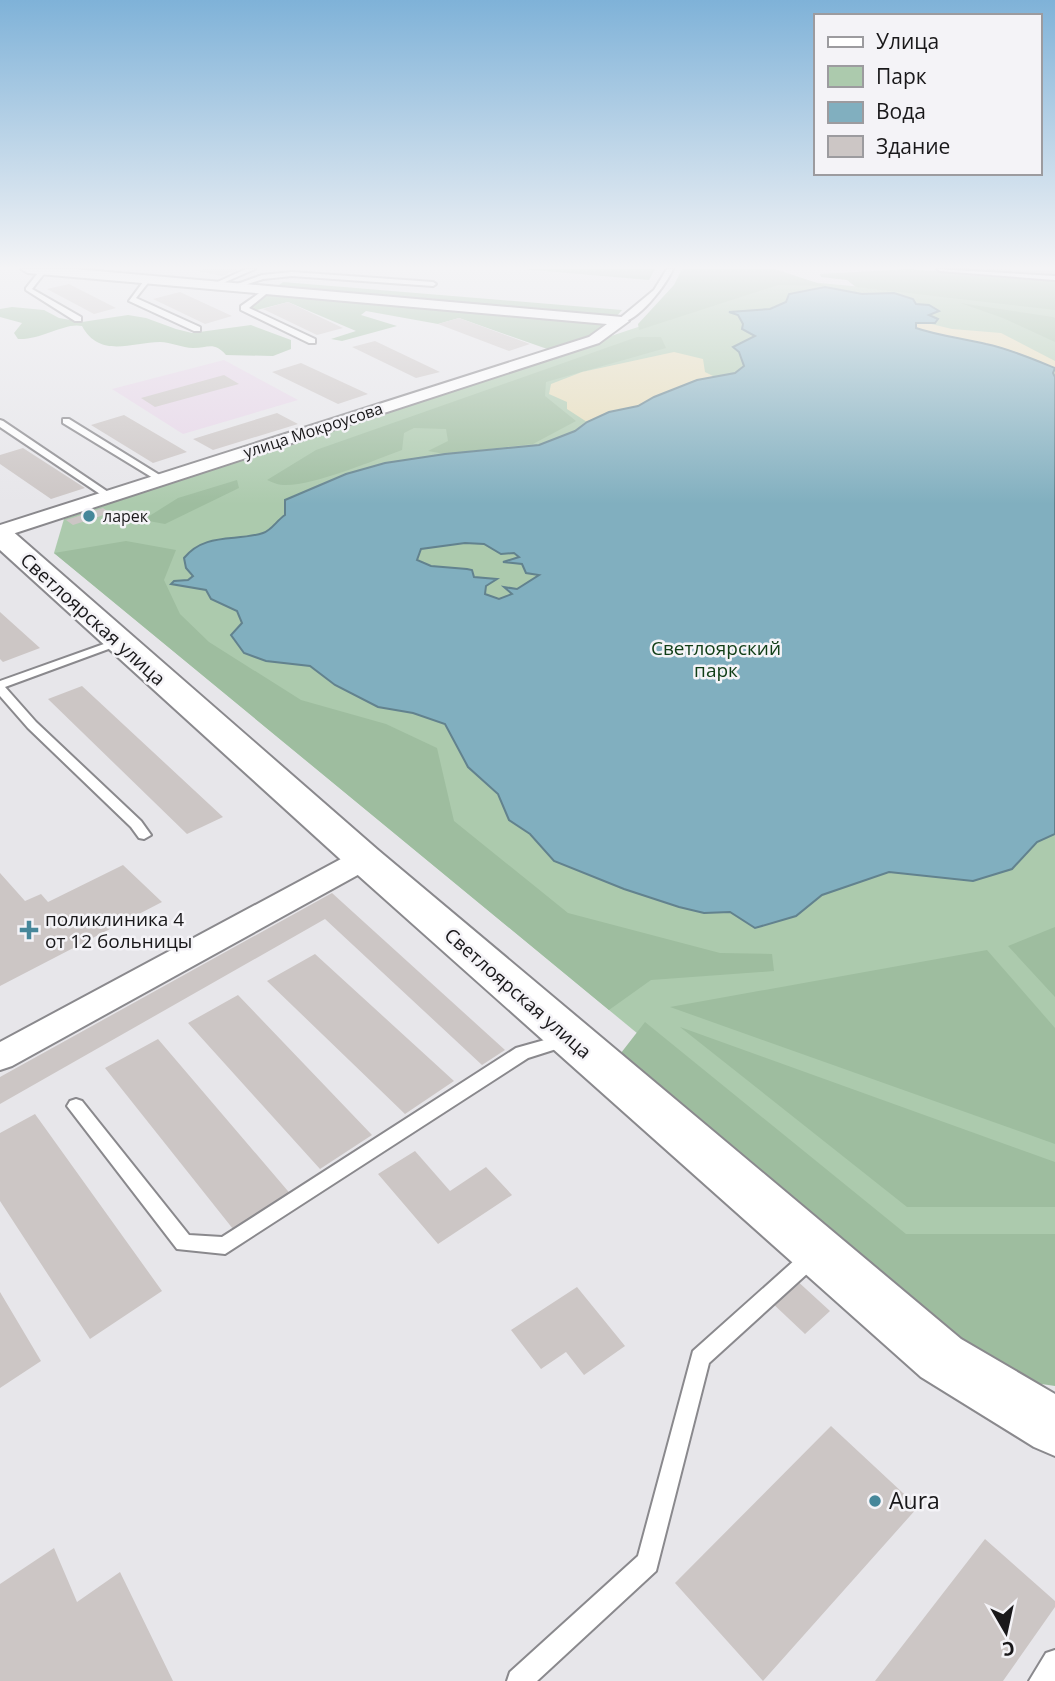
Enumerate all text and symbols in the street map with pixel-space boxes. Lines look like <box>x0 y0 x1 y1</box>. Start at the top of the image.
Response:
legend <box>814 14 1041 175</box>
text: Улица <box>876 27 939 55</box>
text: Парк <box>876 62 927 90</box>
text: Вода <box>876 97 926 125</box>
text: Здание <box>876 132 950 160</box>
street label: улица Мокроусова <box>240 397 386 463</box>
place label: ларек <box>103 505 149 527</box>
marker: ларек <box>81 508 97 524</box>
street label: Светлоярская улица <box>15 547 171 691</box>
park label: Светлоярский парк <box>651 635 781 683</box>
place label: поликлиника 4 от 12 больницы <box>45 906 192 954</box>
marker: поликлиника 4 от 12 больницы <box>19 920 39 940</box>
street label: Светлоярская улица <box>439 922 597 1064</box>
place label: Aura <box>889 1484 940 1516</box>
marker: Aura <box>867 1493 883 1509</box>
north arrow <box>971 1597 1041 1667</box>
text: С <box>1001 1635 1017 1663</box>

